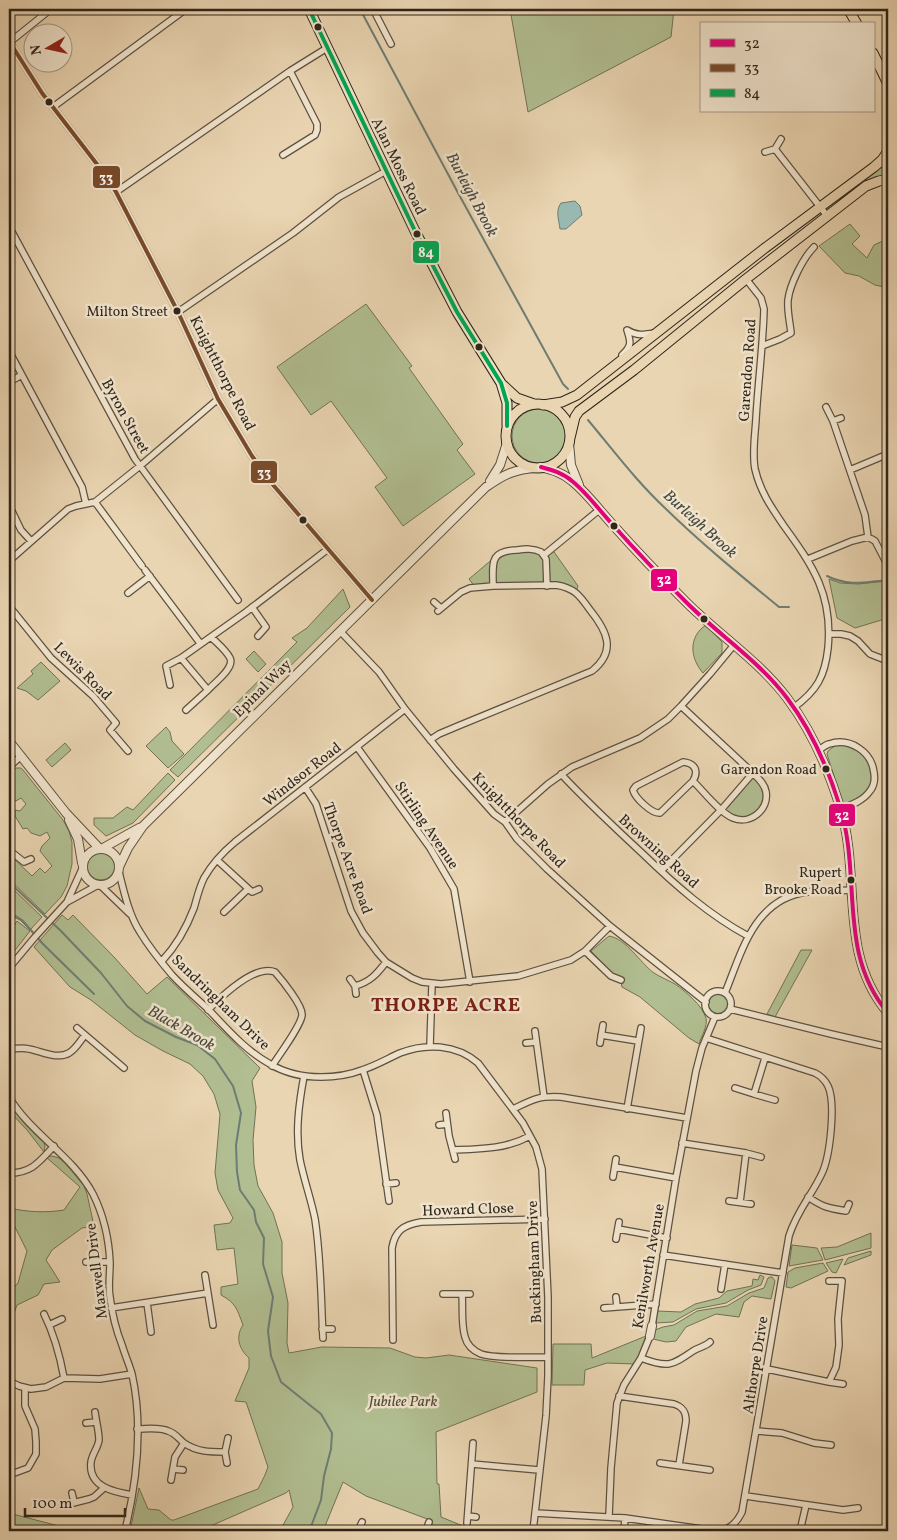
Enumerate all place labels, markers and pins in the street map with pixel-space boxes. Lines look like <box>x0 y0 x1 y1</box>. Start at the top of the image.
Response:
unlabelled marker <box>313 22 323 32</box>
unlabelled marker <box>44 97 54 107</box>
unlabelled marker <box>412 229 422 239</box>
place label: Milton Street <box>86 303 168 322</box>
marker: Milton Street <box>172 306 182 316</box>
unlabelled marker <box>474 342 484 352</box>
unlabelled marker <box>298 515 308 525</box>
unlabelled marker <box>609 521 619 531</box>
unlabelled marker <box>699 614 709 624</box>
place label: Garendon Road <box>721 761 817 780</box>
marker: Garendon Road <box>821 764 831 774</box>
place label: Rupert Brooke Road <box>764 864 842 900</box>
marker: Rupert Brooke Road <box>846 875 856 885</box>

